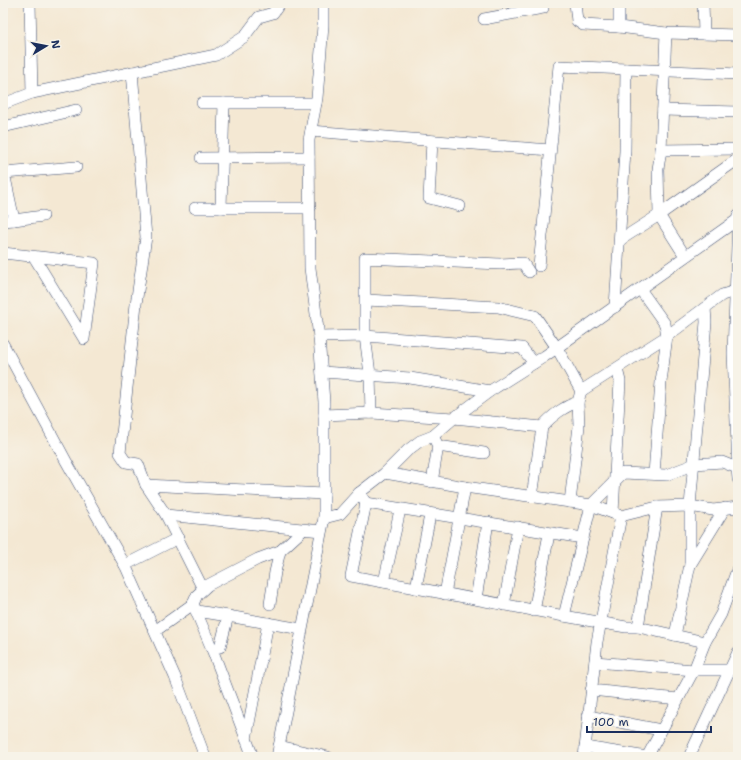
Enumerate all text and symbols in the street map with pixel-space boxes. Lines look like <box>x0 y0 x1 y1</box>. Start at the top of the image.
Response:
north arrow <box>26 26 66 66</box>
text: N <box>47 39 64 50</box>
scale bar <box>587 708 711 734</box>
text: 100 m <box>593 714 629 730</box>

